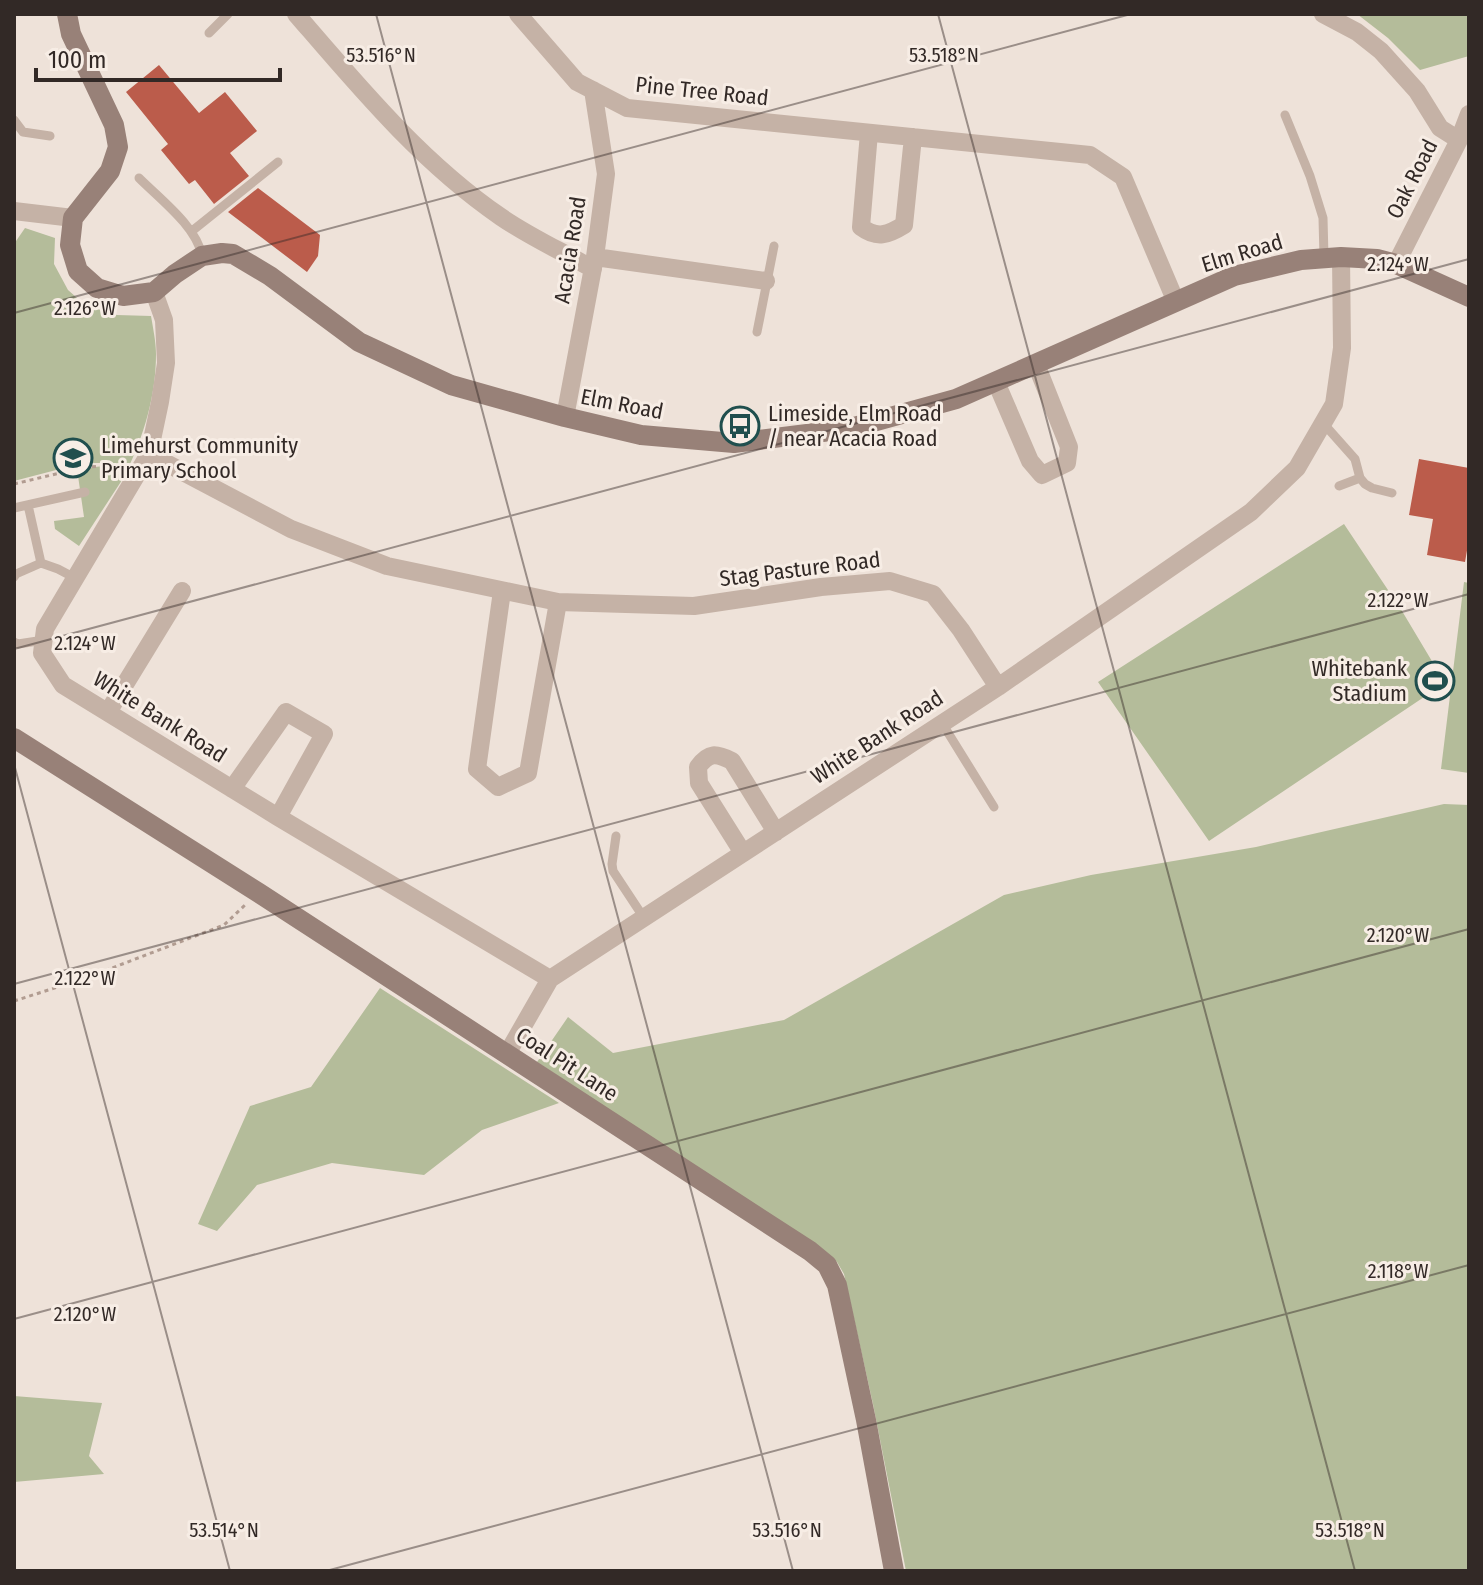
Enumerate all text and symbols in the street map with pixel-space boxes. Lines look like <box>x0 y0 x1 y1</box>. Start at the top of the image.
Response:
scale bar <box>36 32 280 82</box>
text: 53.516°N <box>346 43 416 67</box>
text: 53.518°N <box>909 43 979 67</box>
text: 100 m <box>48 46 106 74</box>
street label: Pine Tree Road <box>634 71 770 111</box>
street label: Oak Road <box>1381 135 1443 223</box>
street label: Acacia Road <box>548 195 592 305</box>
street label: Elm Road <box>1198 228 1286 278</box>
text: 2.124°W <box>1367 252 1429 276</box>
text: 2.126°W <box>54 296 116 320</box>
street label: Elm Road <box>578 383 666 425</box>
place label: Limeside, Elm Road / near Acacia Road <box>768 400 942 452</box>
bus stop icon: Limeside, Elm Road / near Acacia Road <box>719 405 761 447</box>
place label: Limehurst Community Primary School <box>101 432 298 484</box>
school or university icon: Limehurst Community Primary School <box>52 437 94 479</box>
street label: Stag Pasture Road <box>718 546 882 592</box>
text: 2.122°W <box>1368 588 1428 612</box>
text: 2.124°W <box>54 631 116 655</box>
place label: Whitebank Stadium <box>1312 655 1408 707</box>
sports icon: Whitebank Stadium <box>1414 660 1456 702</box>
street label: White Bank Road <box>88 665 232 769</box>
street label: White Bank Road <box>806 684 948 790</box>
text: 2.120°W <box>1367 923 1429 947</box>
text: 2.122°W <box>55 966 115 990</box>
street label: Coal Pit Lane <box>511 1021 623 1107</box>
text: 2.118°W <box>1368 1259 1428 1283</box>
text: 2.120°W <box>54 1302 116 1326</box>
text: 53.514°N <box>189 1518 259 1542</box>
text: 53.516°N <box>752 1518 822 1542</box>
text: 53.518°N <box>1315 1518 1385 1542</box>

